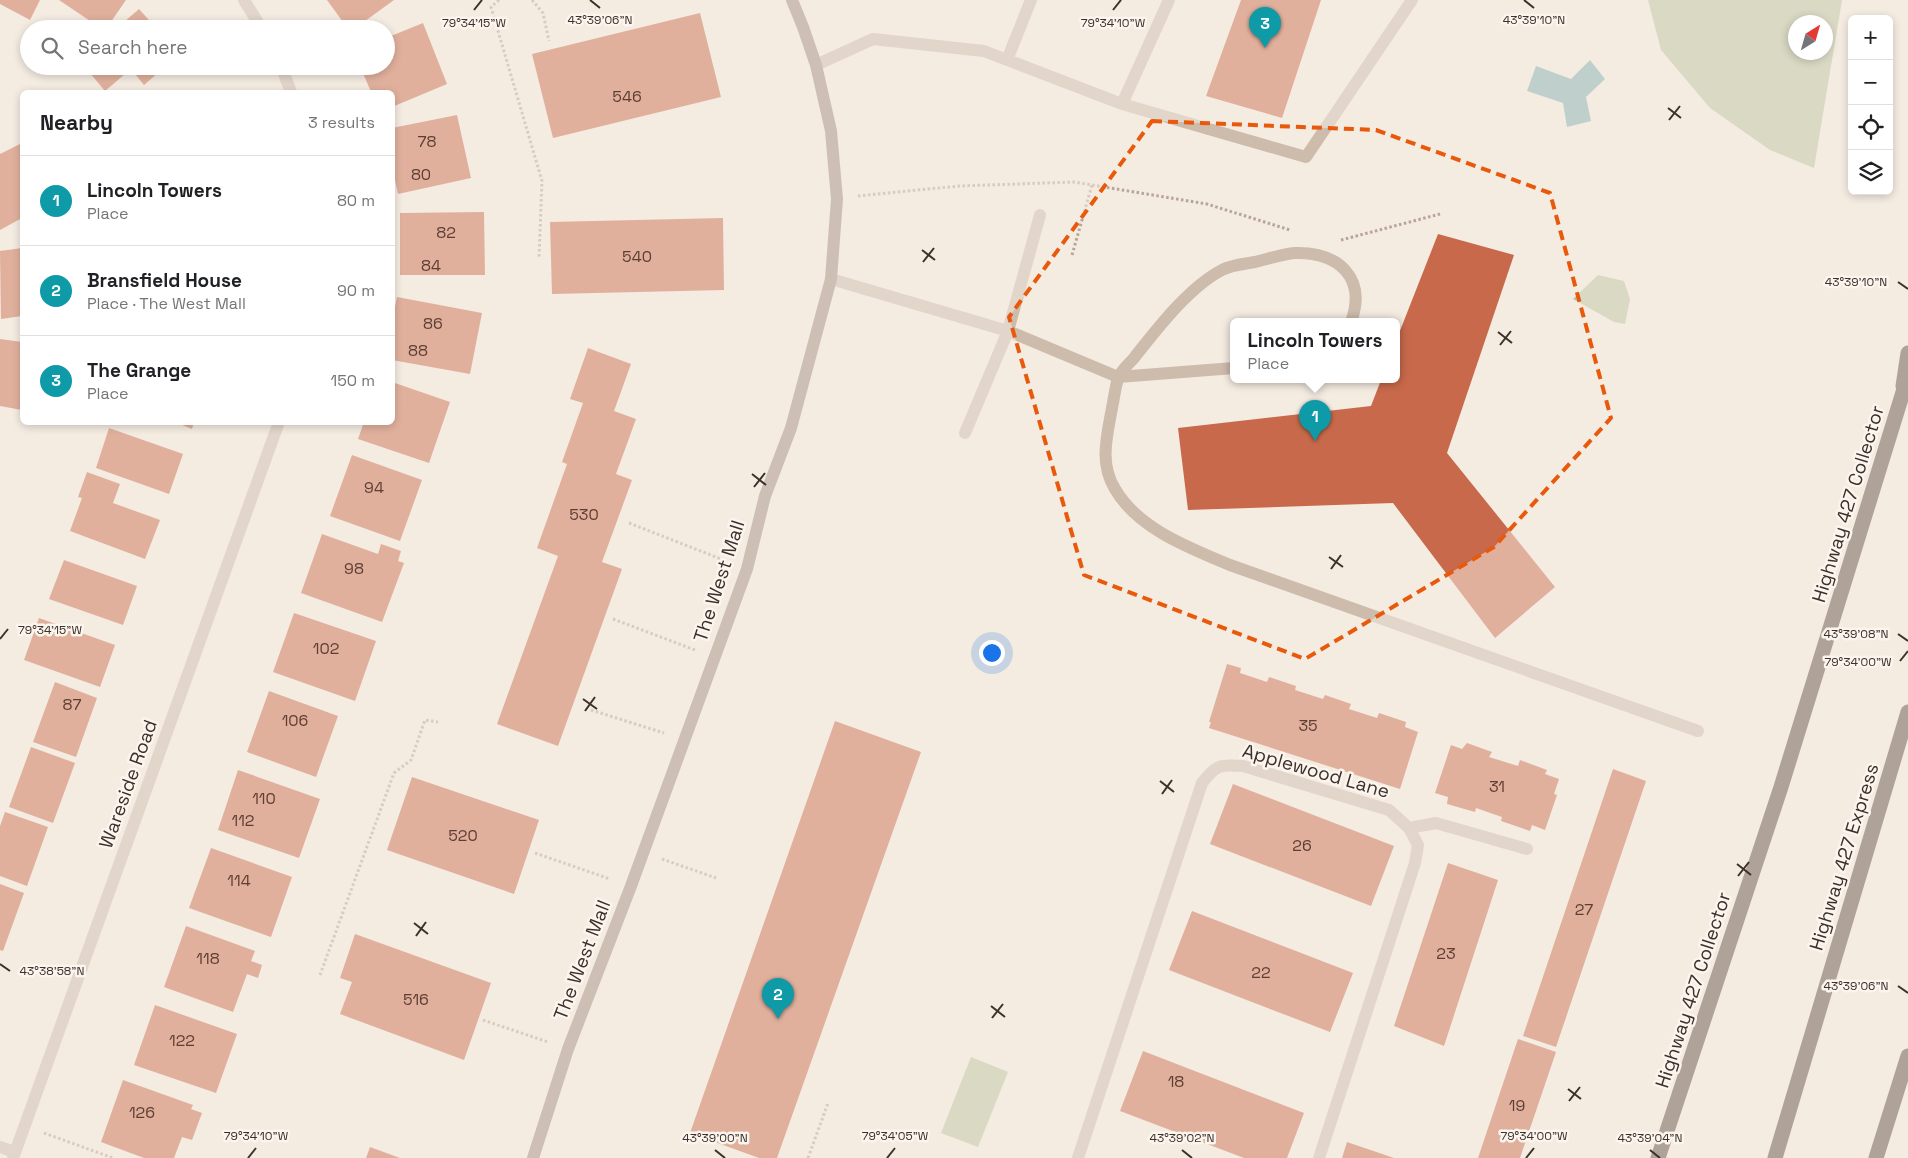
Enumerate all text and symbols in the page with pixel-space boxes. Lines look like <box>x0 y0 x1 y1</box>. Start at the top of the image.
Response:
pin: 3 <box>1249 7 1281 48</box>
text: 43°39'06"N <box>567 12 633 28</box>
text: 43°39'10"N <box>1503 12 1565 28</box>
text: 79°34'15"W <box>442 15 506 31</box>
text: 79°34'10"W <box>1081 15 1146 31</box>
north arrow <box>1788 15 1833 60</box>
map controls <box>1848 15 1893 195</box>
button: + <box>1848 15 1893 60</box>
search box <box>20 20 395 75</box>
icon: search <box>38 34 66 62</box>
text: Search here <box>78 35 188 60</box>
button: − <box>1848 60 1893 105</box>
house number: 546 <box>612 86 642 107</box>
button: locate <box>1848 105 1893 150</box>
text: Nearby <box>40 109 113 136</box>
text: 3 results <box>308 112 375 133</box>
house number: 78 <box>418 131 437 152</box>
button: layers <box>1848 150 1893 195</box>
house number: 80 <box>411 164 431 185</box>
text: Lincoln Towers <box>87 178 222 203</box>
text: 1 <box>52 190 60 211</box>
text: 80 m <box>337 190 375 211</box>
text: Place <box>87 203 129 224</box>
house number: 82 <box>436 222 456 243</box>
house number: 540 <box>622 246 652 267</box>
house number: 84 <box>421 255 441 276</box>
text: Bransfield House <box>87 268 242 293</box>
text: 43°39'10"N <box>1825 274 1887 290</box>
text: 2 <box>51 280 61 301</box>
text: 90 m <box>337 280 375 301</box>
text: Place · The West Mall <box>87 293 246 314</box>
house number: 86 <box>423 313 443 334</box>
popup <box>1230 318 1400 383</box>
text: Lincoln Towers <box>1248 328 1382 353</box>
house number: 88 <box>408 340 428 361</box>
text: Place <box>1248 353 1289 374</box>
text: The Grange <box>87 358 191 383</box>
text: 3 <box>51 370 61 391</box>
text: 150 m <box>331 370 375 391</box>
text: Place <box>87 383 129 404</box>
pin: 1 <box>1299 400 1331 441</box>
street label: Highway 427 Collector <box>1806 402 1890 606</box>
house number: 94 <box>364 477 384 498</box>
house number: 530 <box>569 504 599 525</box>
street label: The West Mall <box>688 517 750 645</box>
house number: 98 <box>344 558 364 579</box>
text: 79°34'15"W <box>18 622 82 638</box>
text: 43°39'08"N <box>1823 626 1889 642</box>
house number: 102 <box>313 638 339 659</box>
your location <box>979 640 1005 666</box>
text: 79°34'00"W <box>1825 654 1892 670</box>
house number: 87 <box>63 694 81 715</box>
house number: 106 <box>282 710 308 731</box>
house number: 35 <box>1298 715 1318 736</box>
street label: Wareside Road <box>93 716 163 852</box>
street label: Applewood Lane <box>1239 738 1393 804</box>
street label: Highway 427 Express <box>1804 760 1884 954</box>
house number: 31 <box>1489 776 1505 797</box>
house number: 110 <box>252 788 276 809</box>
house number: 112 <box>231 810 255 831</box>
house number: 520 <box>448 825 478 846</box>
house number: 26 <box>1292 835 1312 856</box>
house number: 114 <box>227 870 251 891</box>
street label: Highway 427 Collector <box>1649 889 1737 1091</box>
street label: The West Mall <box>548 896 616 1024</box>
house number: 27 <box>1575 899 1593 920</box>
house number: 23 <box>1436 943 1456 964</box>
house number: 118 <box>196 948 220 969</box>
house number: 22 <box>1251 962 1271 983</box>
text: 43°38'58"N <box>20 963 84 979</box>
pin: 2 <box>762 978 794 1019</box>
text: 43°39'06"N <box>1823 978 1889 994</box>
house number: 516 <box>403 989 429 1010</box>
house number: 122 <box>169 1030 195 1051</box>
house number: 18 <box>1168 1071 1184 1092</box>
house number: 19 <box>1509 1095 1525 1116</box>
house number: 126 <box>129 1102 155 1123</box>
text: 79°34'10"W <box>224 1128 289 1144</box>
text: 79°34'05"W <box>862 1128 929 1144</box>
text: 79°34'00"W <box>1501 1128 1568 1144</box>
text: 43°39'00"N <box>682 1130 748 1146</box>
text: 43°39'02"N <box>1150 1130 1214 1146</box>
text: 43°39'04"N <box>1618 1130 1682 1146</box>

